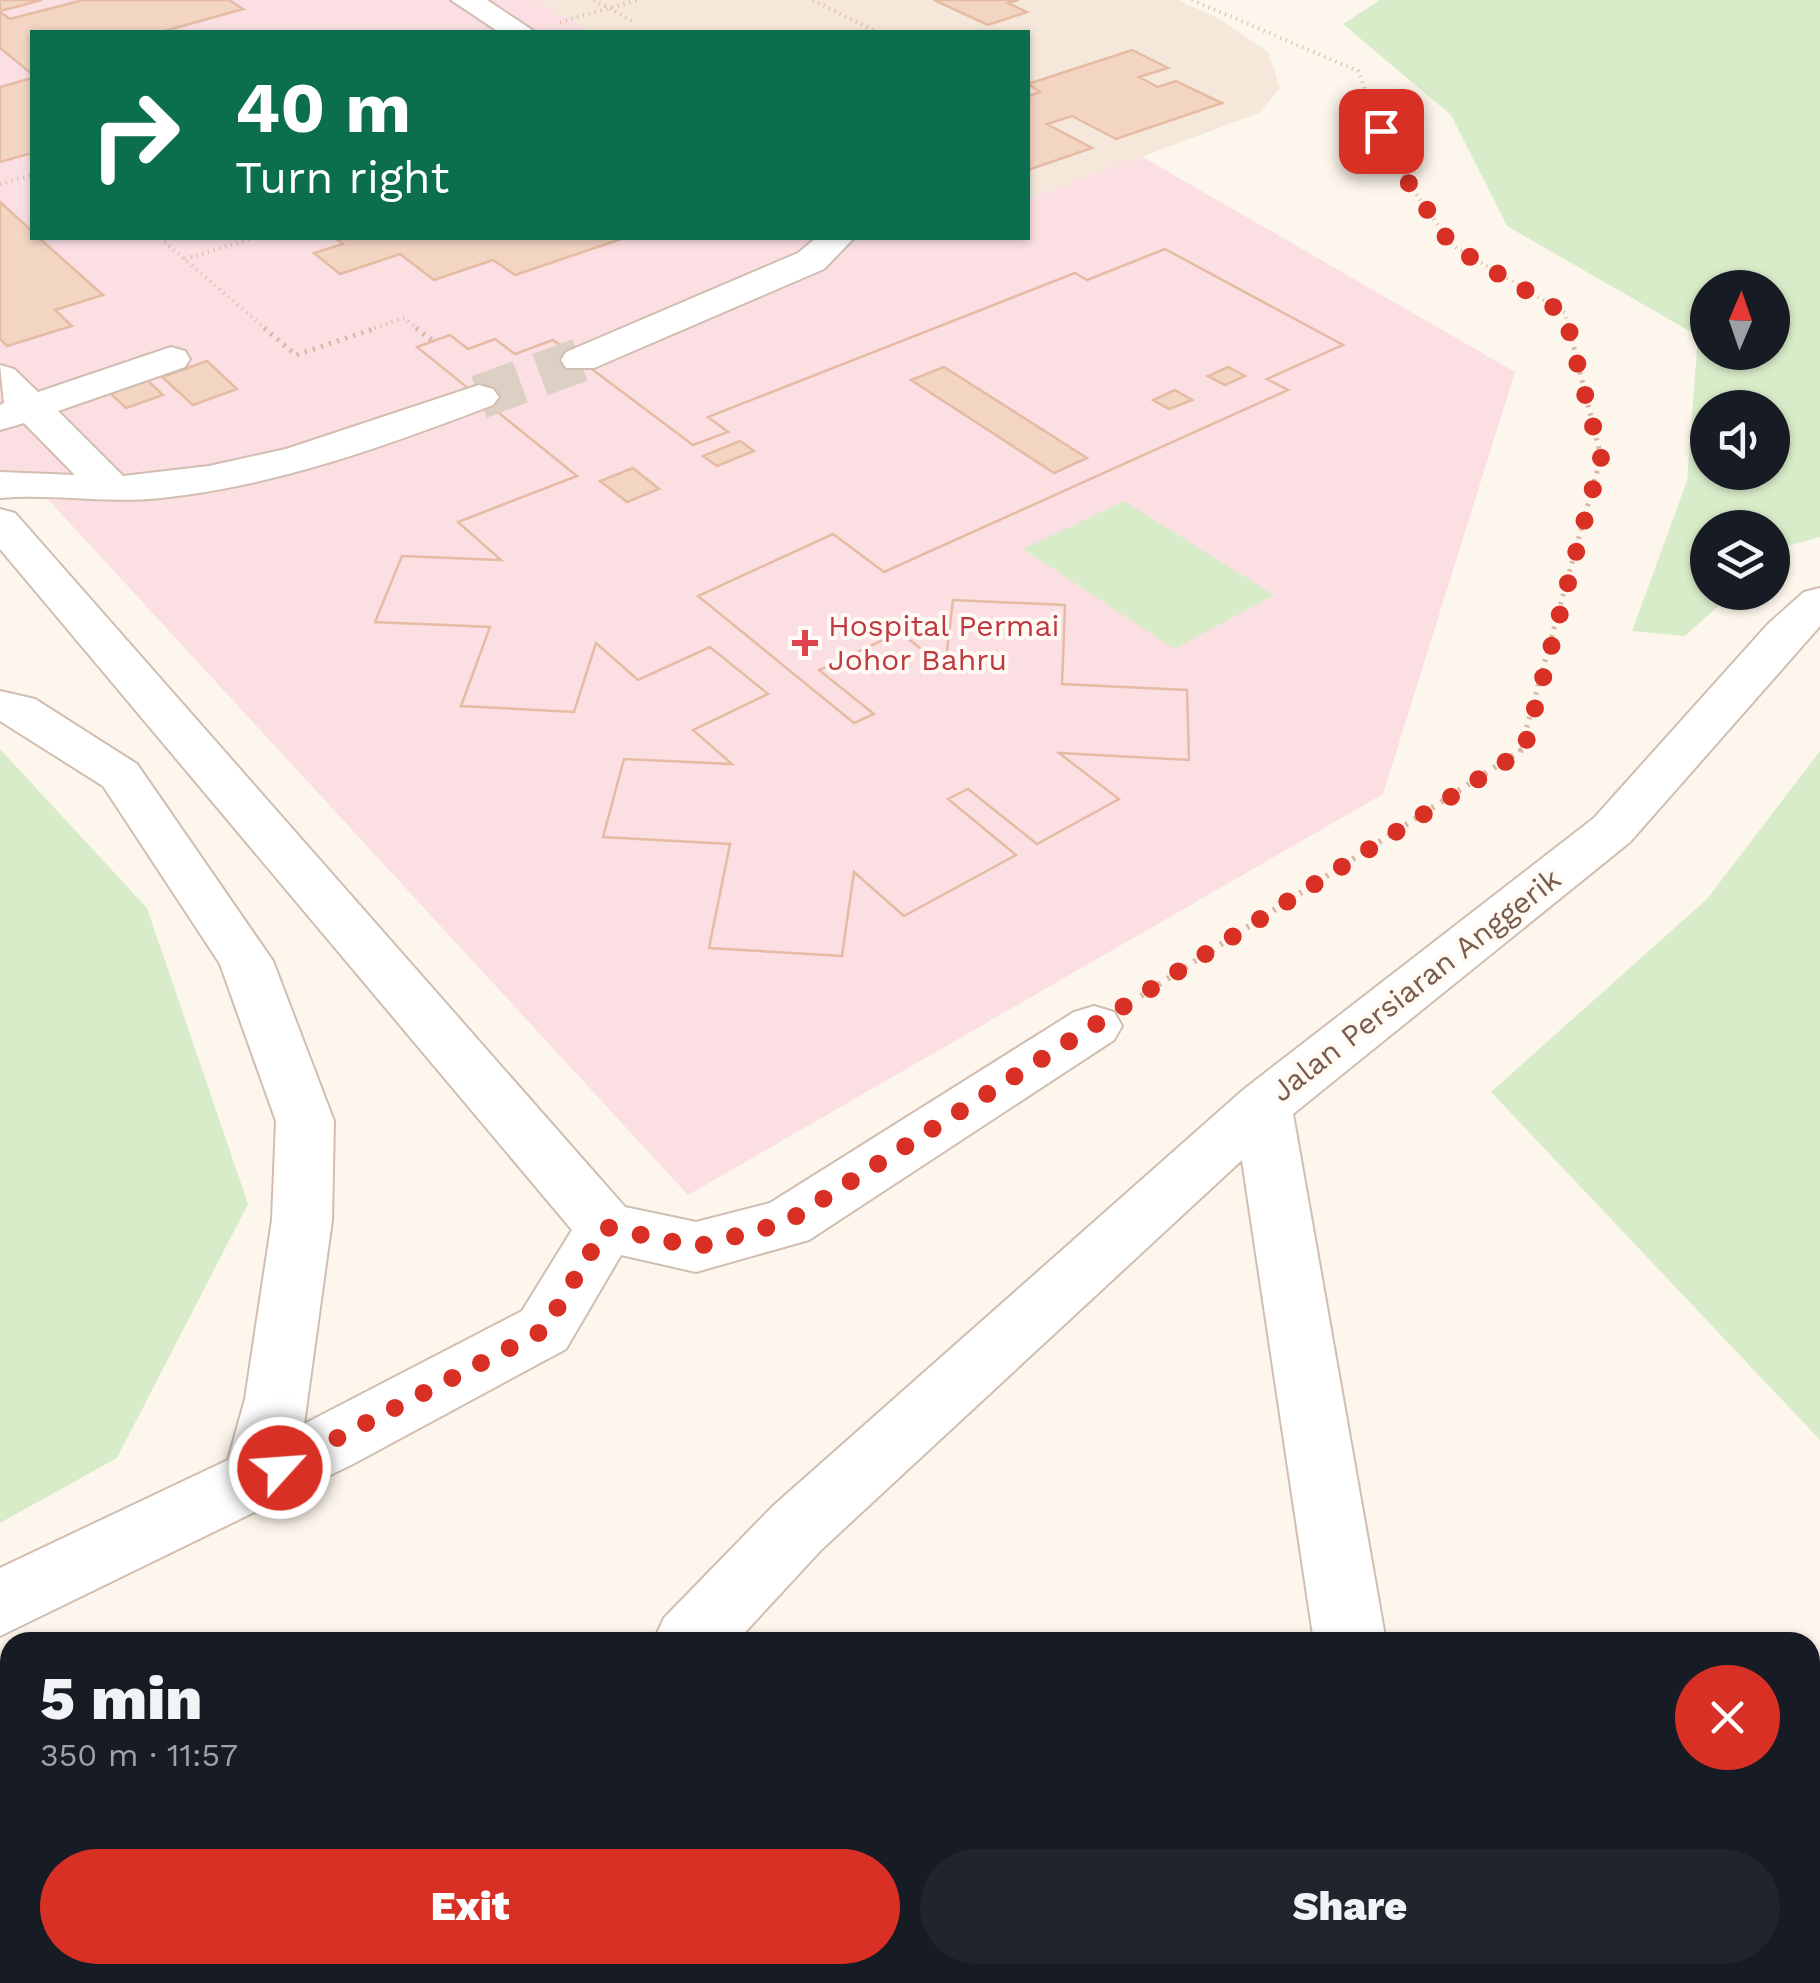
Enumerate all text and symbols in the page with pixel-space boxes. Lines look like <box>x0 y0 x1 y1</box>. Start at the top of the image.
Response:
text: 40 m <box>235 67 411 149</box>
icon: right <box>70 70 200 200</box>
pin <box>1339 89 1424 174</box>
icon: arrive <box>1354 104 1409 159</box>
text: Turn right <box>235 151 449 204</box>
north arrow <box>1690 270 1790 370</box>
map controls <box>1690 270 1790 610</box>
button: sound <box>1690 390 1790 490</box>
button: layers <box>1690 510 1790 610</box>
place label: Hospital Permai Johor Bahru <box>828 608 1059 677</box>
marker: Hospital Permai Johor Bahru <box>792 630 818 656</box>
street label: Jalan Persiaran Anggerik <box>1264 861 1567 1108</box>
position arrow <box>228 1416 332 1520</box>
text: 5 min <box>40 1663 202 1734</box>
button: close <box>1675 1665 1780 1770</box>
text: 350 m · 11:57 <box>40 1736 238 1774</box>
button: Exit <box>40 1849 900 1964</box>
button: Share <box>920 1849 1780 1964</box>

